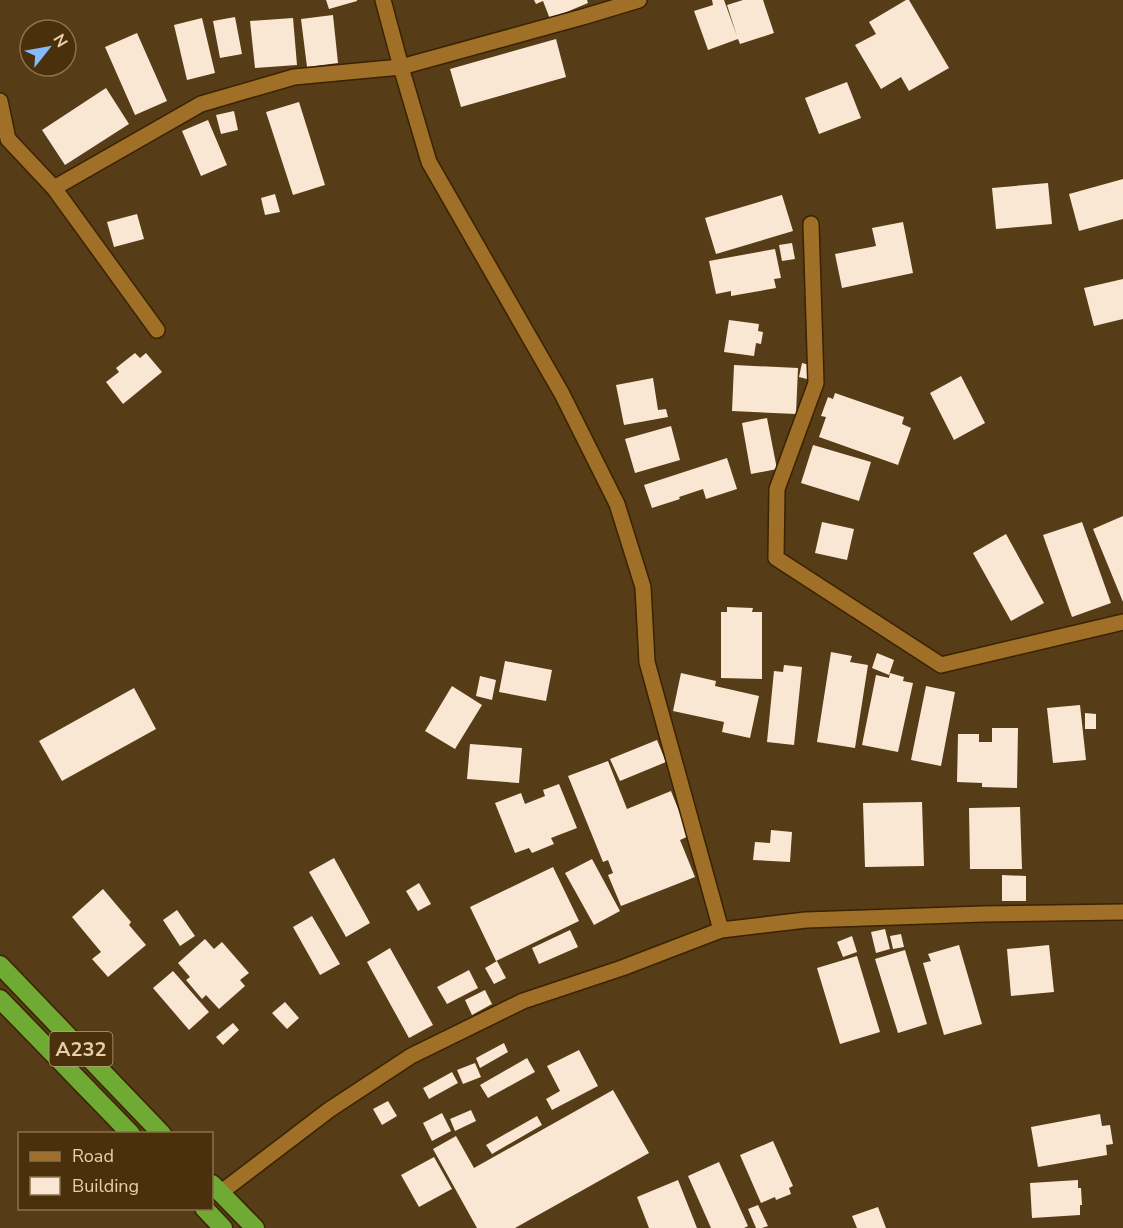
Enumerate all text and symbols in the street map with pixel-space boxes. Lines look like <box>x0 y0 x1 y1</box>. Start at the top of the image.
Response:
north arrow <box>18 18 78 78</box>
text: N <box>47 30 73 52</box>
road number: A232 <box>50 1032 112 1066</box>
legend <box>18 1132 213 1210</box>
text: Road <box>72 1144 114 1168</box>
text: Building <box>72 1174 139 1198</box>

